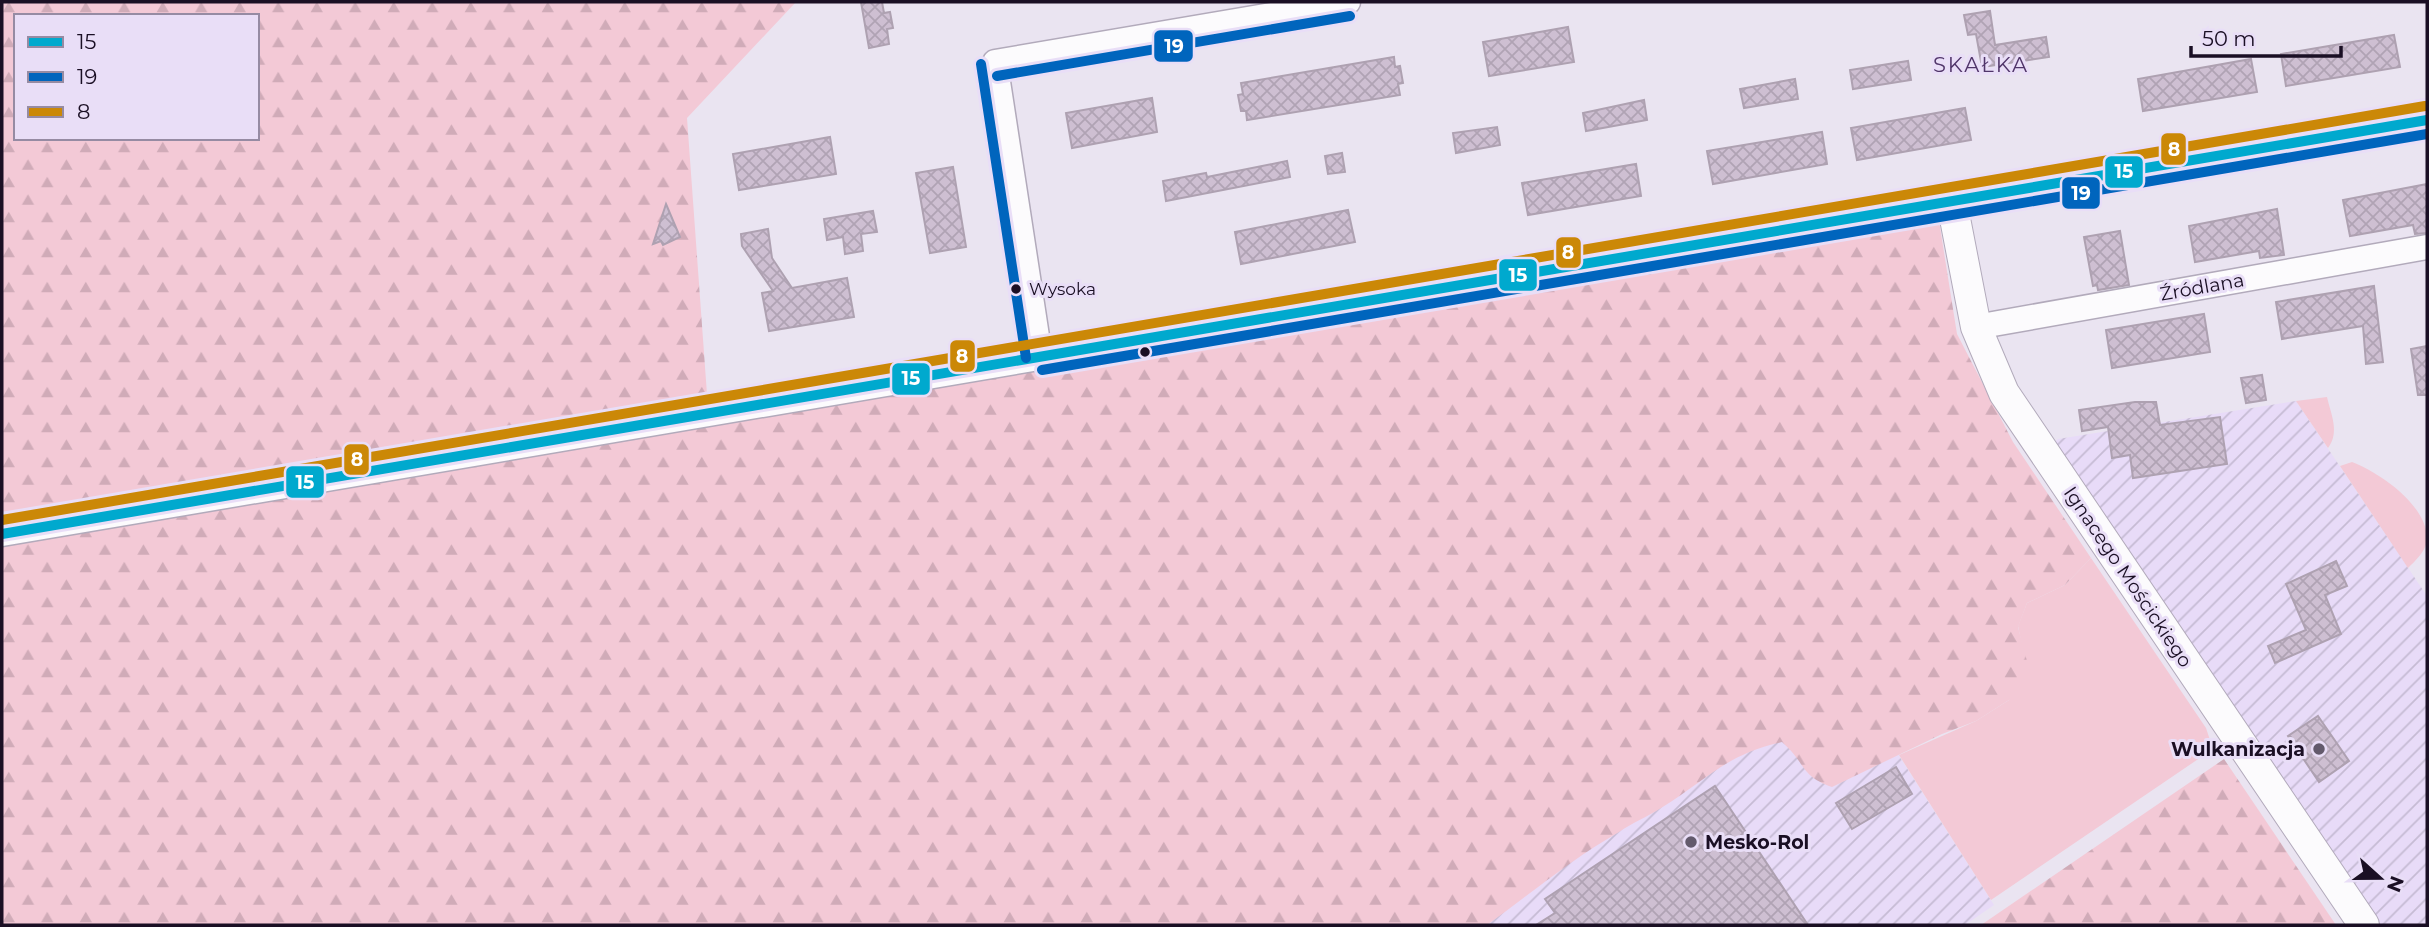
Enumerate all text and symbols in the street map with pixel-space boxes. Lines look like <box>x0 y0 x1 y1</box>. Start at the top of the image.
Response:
legend <box>14 14 259 140</box>
scale bar <box>2191 14 2342 58</box>
text: 50 m <box>2202 26 2256 51</box>
text: 15 <box>77 29 97 54</box>
line badge: 19 <box>1153 29 1194 63</box>
text: 19 <box>1164 35 1184 58</box>
district label: SKAŁKA <box>1933 52 2029 77</box>
text: 19 <box>77 64 97 89</box>
text: 8 <box>77 99 90 124</box>
line badge: 8 <box>2160 132 2187 166</box>
text: 8 <box>2168 138 2180 161</box>
line badge: 15 <box>2104 155 2144 189</box>
text: 15 <box>2115 160 2133 183</box>
line badge: 19 <box>2061 176 2101 210</box>
text: 19 <box>2071 182 2091 205</box>
line badge: 8 <box>1555 236 1582 269</box>
text: 8 <box>1562 241 1574 264</box>
line badge: 15 <box>1498 258 1538 292</box>
text: 15 <box>1509 264 1527 287</box>
street label: Źródlana <box>2158 268 2246 306</box>
place label: Wysoka <box>1029 279 1096 299</box>
marker: Wysoka <box>1009 282 1023 296</box>
line badge: 8 <box>949 339 976 373</box>
text: 8 <box>956 345 968 368</box>
unlabelled marker <box>1138 345 1152 359</box>
line badge: 15 <box>891 362 931 396</box>
text: 15 <box>902 367 920 390</box>
line badge: 8 <box>343 443 370 476</box>
text: 8 <box>351 448 363 471</box>
line badge: 15 <box>285 465 325 499</box>
text: 15 <box>296 471 314 494</box>
street label: Ignacego Mościckiego <box>2059 482 2197 672</box>
place label: Wulkanizacja <box>2171 738 2305 761</box>
marker: Wulkanizacja <box>2311 741 2327 757</box>
place label: Mesko-Rol <box>1705 831 1809 854</box>
marker: Mesko-Rol <box>1683 834 1699 850</box>
north arrow <box>2345 843 2415 913</box>
text: N <box>2382 873 2409 895</box>

